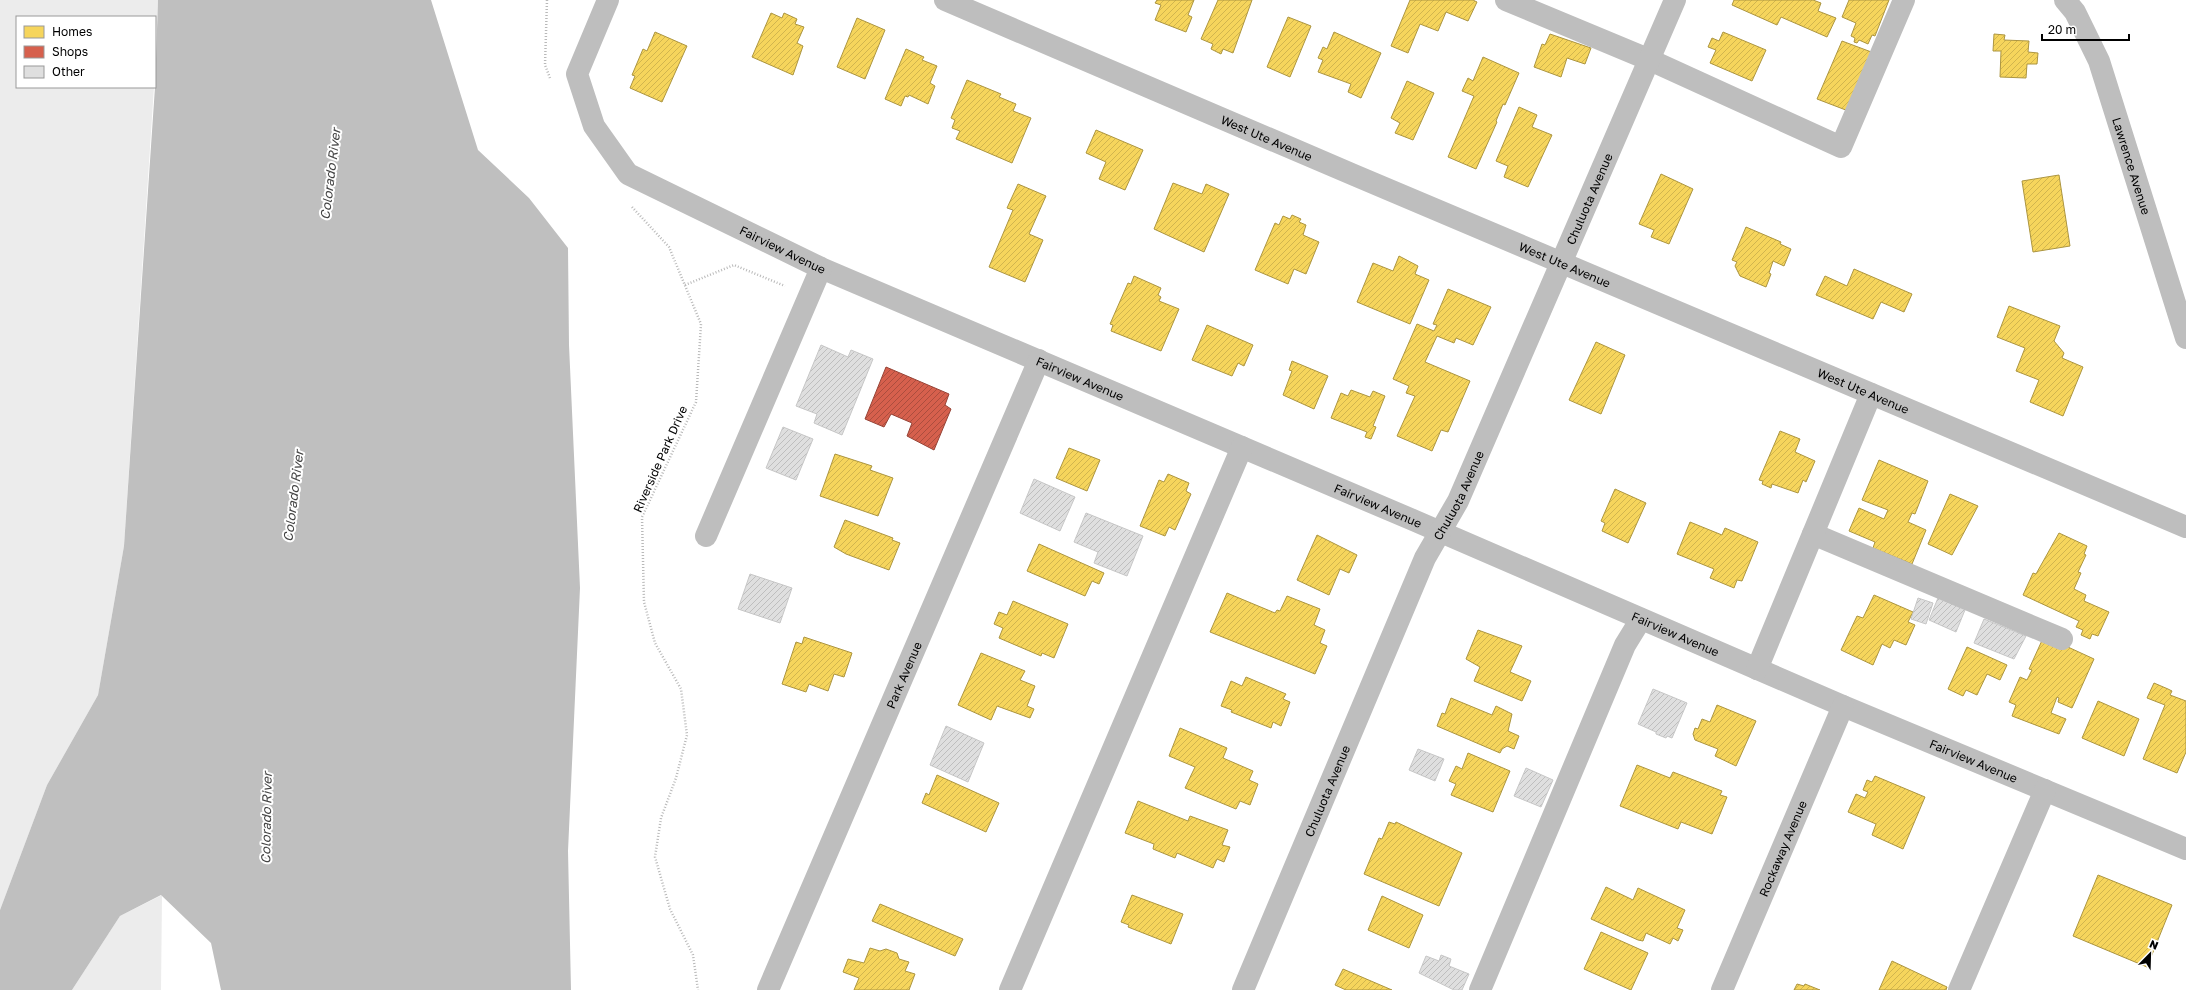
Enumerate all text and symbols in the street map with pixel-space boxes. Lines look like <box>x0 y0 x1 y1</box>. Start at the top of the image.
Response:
legend <box>16 16 156 88</box>
scale bar <box>2042 16 2129 42</box>
text: 20 m <box>2048 22 2076 37</box>
text: Homes <box>52 24 92 39</box>
text: Shops <box>52 44 88 59</box>
text: Other <box>52 64 85 79</box>
street label: West Ute Avenue <box>1219 111 1315 164</box>
street label: Lawrence Avenue <box>2110 115 2154 216</box>
water label: Colorado River <box>316 126 344 221</box>
street label: Chuluota Avenue <box>1563 151 1615 247</box>
street label: Fairview Avenue <box>737 222 828 277</box>
street label: West Ute Avenue <box>1517 238 1613 290</box>
street label: Fairview Avenue <box>1034 353 1126 404</box>
street label: West Ute Avenue <box>1815 364 1912 417</box>
street label: Riverside Park Drive <box>630 403 690 515</box>
water label: Colorado River <box>279 448 307 543</box>
street label: Chuluota Avenue <box>1430 448 1487 543</box>
street label: Fairview Avenue <box>1332 480 1424 531</box>
street label: Fairview Avenue <box>1630 608 1722 659</box>
street label: Park Avenue <box>883 639 925 711</box>
street label: Fairview Avenue <box>1928 736 2020 786</box>
street label: Chuluota Avenue <box>1301 743 1353 839</box>
water label: Colorado River <box>257 770 275 864</box>
street label: Rockaway Avenue <box>1755 798 1810 899</box>
north arrow <box>2130 934 2170 974</box>
text: N <box>2148 937 2160 952</box>

